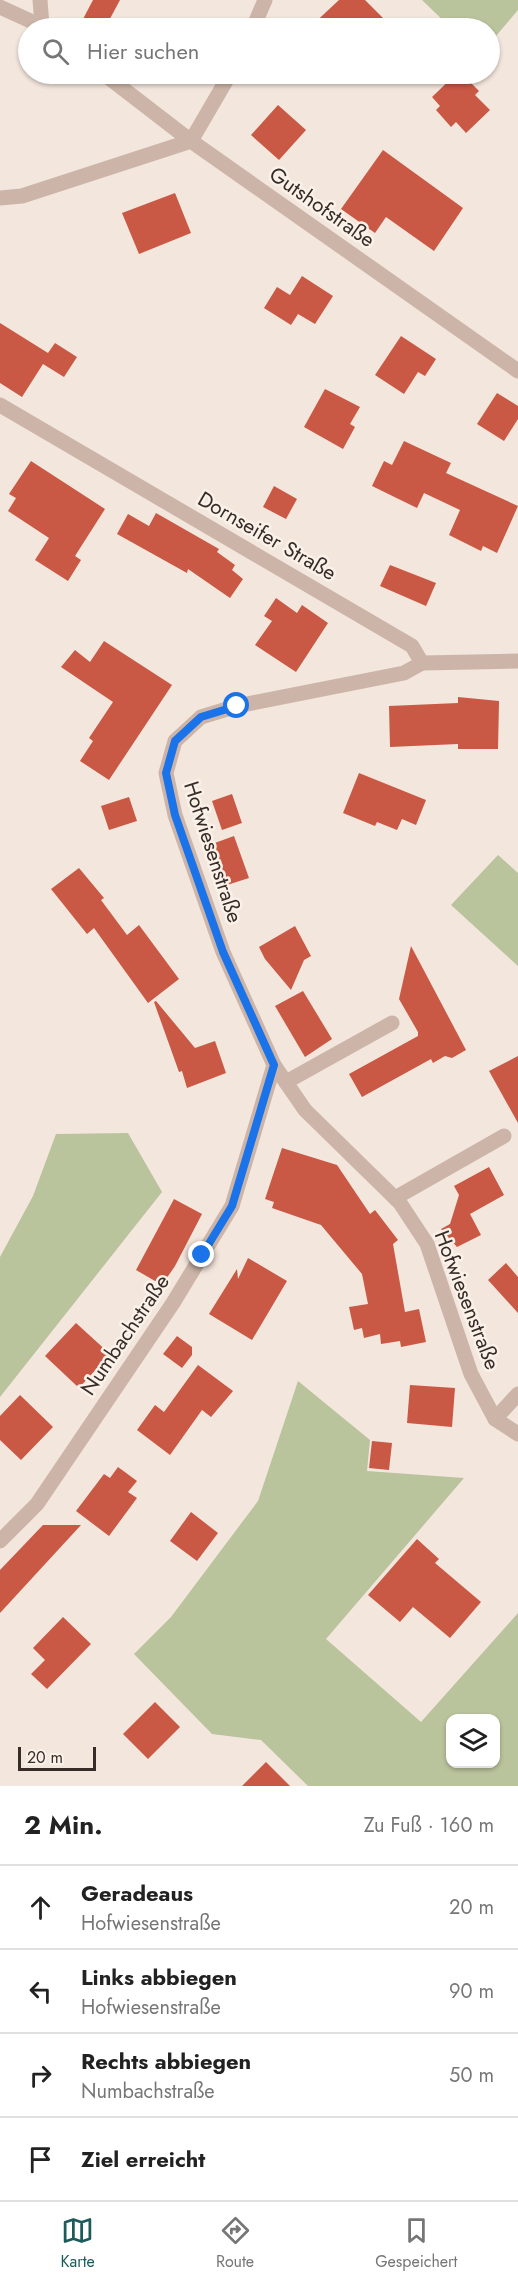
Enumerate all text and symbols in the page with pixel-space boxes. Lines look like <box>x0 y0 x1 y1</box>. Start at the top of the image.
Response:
search box <box>18 18 500 84</box>
icon: search <box>39 35 72 68</box>
text: Hier suchen <box>87 35 199 67</box>
street label: Gutshofstraße <box>263 159 381 255</box>
street label: Dornseifer Straße <box>192 484 342 588</box>
route start <box>223 692 249 718</box>
street label: Hofwiesenstraße <box>176 778 250 927</box>
street label: Hofwiesenstraße <box>427 1226 507 1374</box>
route end <box>188 1241 214 1267</box>
street label: Numbachstraße <box>73 1268 177 1402</box>
map controls <box>446 1714 500 1768</box>
button: layers <box>446 1714 500 1768</box>
scale bar <box>18 1744 96 1772</box>
text: 20 m <box>27 1746 63 1769</box>
text: 2 Min. <box>24 1806 103 1844</box>
text: Zu Fuß · 160 m <box>364 1811 494 1840</box>
text: Geradeaus <box>81 1877 193 1909</box>
icon: ahead <box>24 1891 57 1924</box>
text: 20 m <box>449 1893 494 1922</box>
text: Hofwiesenstraße <box>81 1909 221 1938</box>
text: Links abbiegen <box>81 1961 237 1993</box>
icon: left <box>24 1975 57 2008</box>
text: 90 m <box>449 1977 494 2006</box>
text: Hofwiesenstraße <box>81 1993 221 2022</box>
text: Rechts abbiegen <box>81 2045 251 2077</box>
icon: right <box>24 2059 57 2092</box>
text: 50 m <box>449 2061 494 2090</box>
text: Numbachstraße <box>81 2077 215 2106</box>
icon: arrive <box>24 2143 57 2176</box>
text: Ziel erreicht <box>81 2143 205 2175</box>
tab: Karte <box>61 2214 95 2273</box>
tab: Route <box>216 2214 254 2273</box>
tab: Gespeichert <box>375 2214 457 2273</box>

